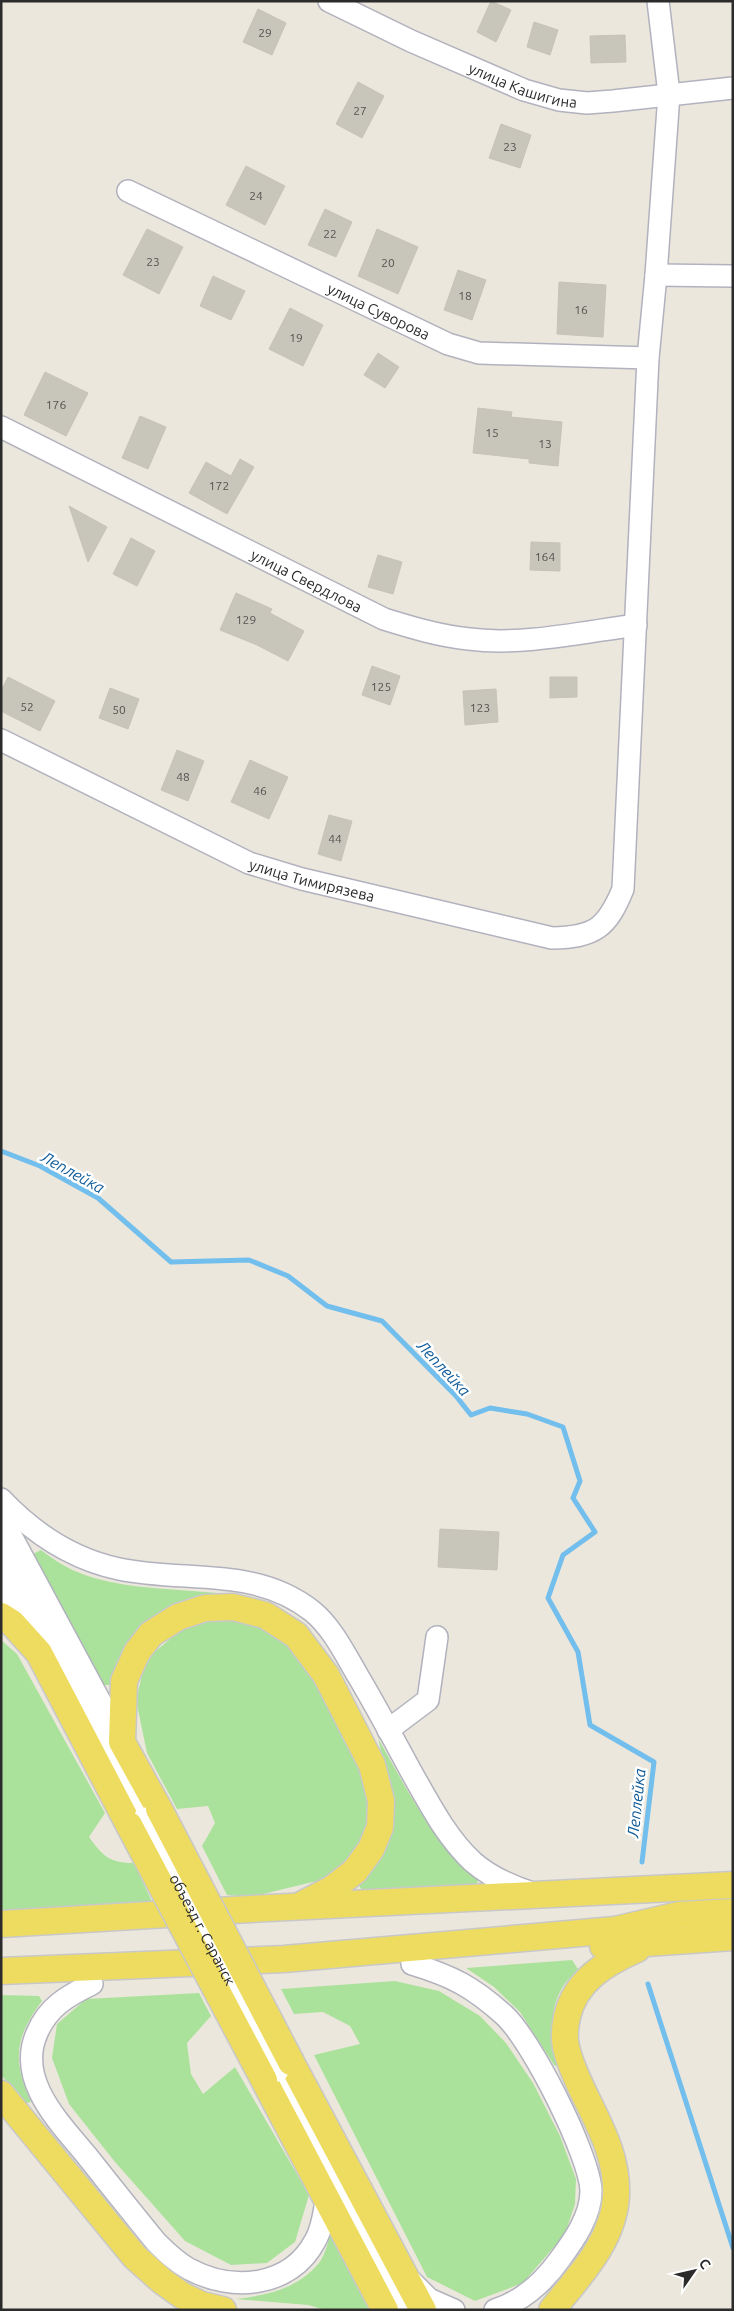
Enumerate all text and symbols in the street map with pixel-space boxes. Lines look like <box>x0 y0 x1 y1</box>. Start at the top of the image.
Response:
house number: 29 <box>258 26 272 39</box>
street label: улица Кашигина <box>466 59 578 110</box>
house number: 27 <box>353 104 367 117</box>
house number: 23 <box>503 140 517 153</box>
house number: 24 <box>249 189 263 202</box>
house number: 22 <box>323 227 337 240</box>
house number: 23 <box>146 255 160 268</box>
house number: 20 <box>381 256 395 269</box>
street label: улица Суворова <box>325 279 433 343</box>
house number: 18 <box>458 289 472 302</box>
house number: 16 <box>574 303 588 316</box>
house number: 19 <box>289 331 303 344</box>
house number: 176 <box>46 398 66 411</box>
house number: 15 <box>485 426 499 439</box>
house number: 13 <box>538 437 552 450</box>
house number: 172 <box>209 479 229 492</box>
street label: улица Свердлова <box>249 545 365 615</box>
house number: 164 <box>535 550 555 563</box>
house number: 129 <box>236 613 256 626</box>
house number: 125 <box>371 680 391 693</box>
house number: 52 <box>20 700 34 713</box>
house number: 123 <box>470 701 490 714</box>
house number: 50 <box>112 703 126 716</box>
house number: 48 <box>176 770 190 783</box>
house number: 46 <box>253 784 267 797</box>
house number: 44 <box>328 832 342 845</box>
street label: улица Тимирязева <box>247 855 376 904</box>
water label: Леплейка <box>37 1147 108 1197</box>
water label: Леплейка <box>413 1336 474 1400</box>
water label: Леплейка <box>623 1767 649 1839</box>
street label: объезд г. Саранск <box>167 1871 239 1988</box>
north arrow <box>669 2246 719 2296</box>
text: С <box>696 2256 714 2272</box>

